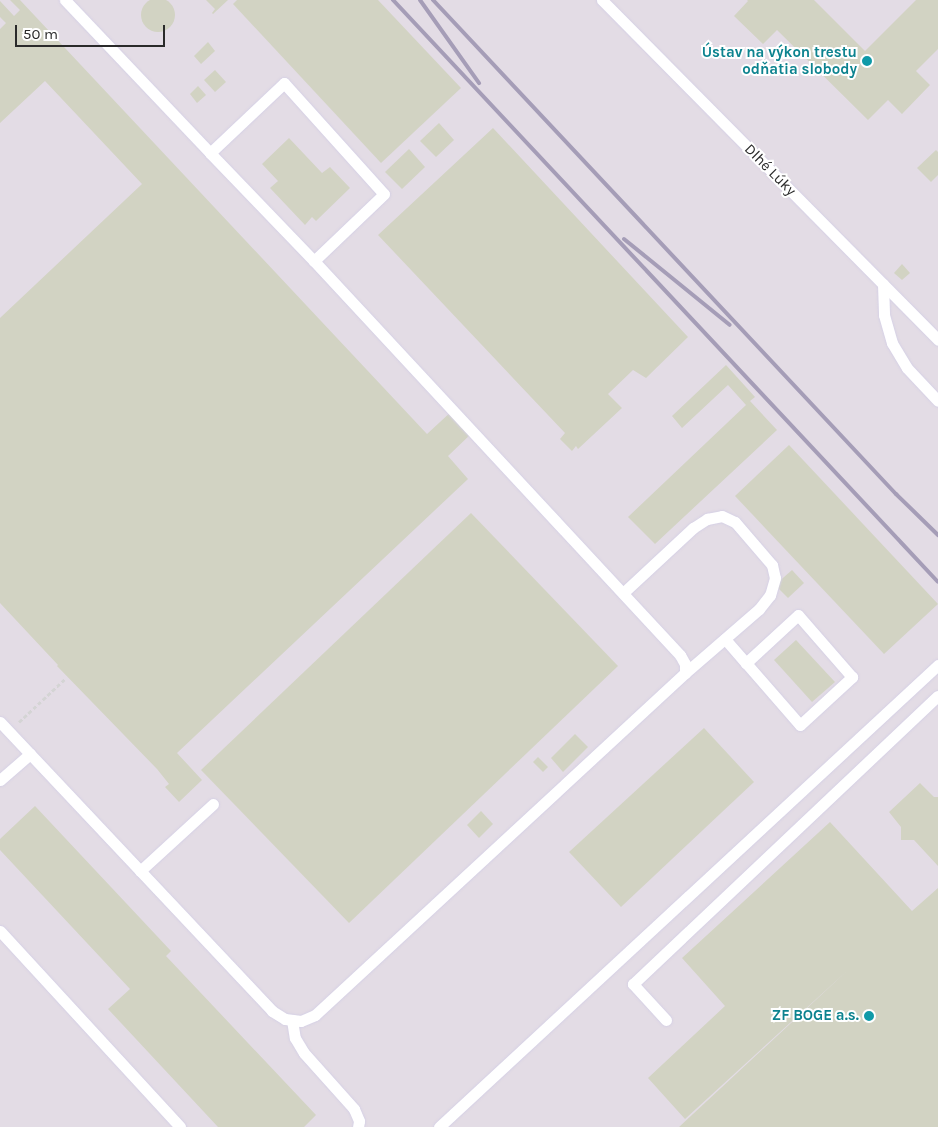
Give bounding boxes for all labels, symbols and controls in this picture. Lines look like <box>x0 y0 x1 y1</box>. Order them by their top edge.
scale bar <box>18 15 168 47</box>
text: 50 m <box>23 25 58 43</box>
place label: Ústav na výkon trestu odňatia slobody <box>702 43 857 78</box>
marker: Ústav na výkon trestu odňatia slobody <box>861 55 873 67</box>
street label: Dlhé Lúky <box>740 140 800 200</box>
place label: ZF BOGE a.s. <box>772 1007 859 1025</box>
marker: ZF BOGE a.s. <box>863 1010 875 1022</box>

